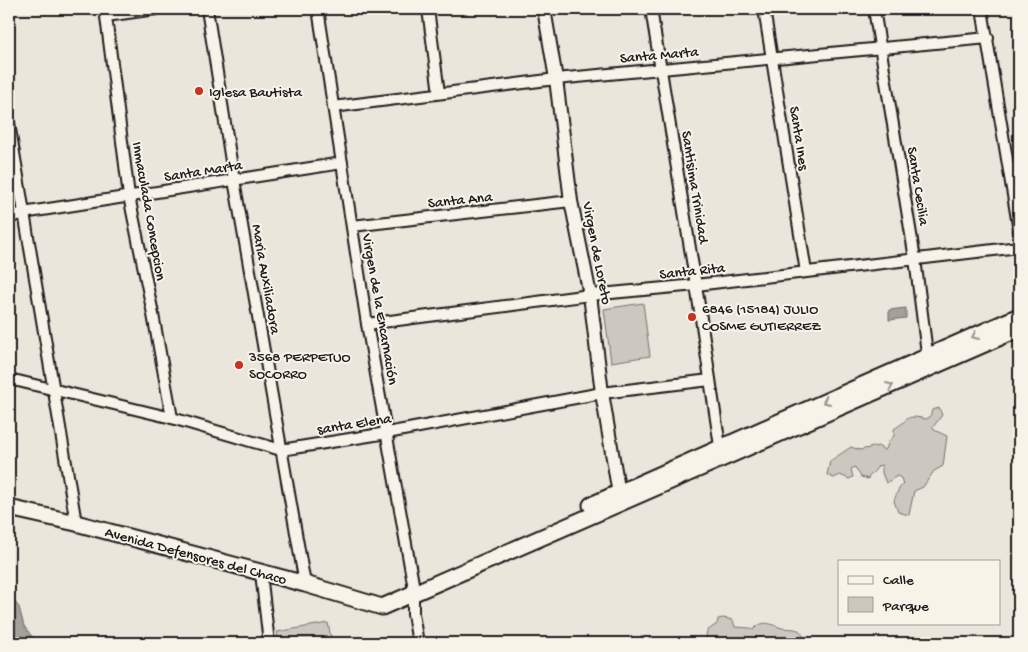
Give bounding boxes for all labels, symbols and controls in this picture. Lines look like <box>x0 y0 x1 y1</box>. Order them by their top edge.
street label: Santa Marta <box>619 44 700 68</box>
place label: Iglesa Bautista <box>209 84 303 102</box>
marker: Iglesa Bautista <box>193 85 205 97</box>
street label: Santa Ines <box>784 105 812 172</box>
street label: Santisima Trinidad <box>676 130 712 246</box>
street label: Inmaculada Concepcion <box>127 141 169 282</box>
street label: Santa Cecilia <box>902 146 932 228</box>
street label: Santa Marta <box>163 157 244 187</box>
street label: Santa Ana <box>427 189 494 213</box>
street label: Virgen de Loreto <box>577 200 615 306</box>
street label: Maria Auxiliadora <box>247 223 284 336</box>
street label: Virgen de la Encarnación <box>357 231 401 386</box>
street label: Santa Rita <box>658 260 727 284</box>
place label: 6846 (15184) JULIO COSME GUTIERREZ <box>702 301 821 336</box>
marker: 6846 (15184) JULIO COSME GUTIERREZ <box>686 311 698 323</box>
one-way arrow <box>971 329 980 340</box>
place label: 3568 PERPETUO SOCORRO <box>248 349 351 384</box>
marker: 3568 PERPETUO SOCORRO <box>233 359 245 371</box>
one-way arrow <box>885 381 894 392</box>
one-way arrow <box>822 395 831 406</box>
street label: santa Elena <box>316 410 393 440</box>
street label: Avenida Defensores del Chaco <box>103 524 289 590</box>
legend <box>838 560 1000 624</box>
text: Calle <box>883 572 914 590</box>
text: Parque <box>882 598 929 616</box>

